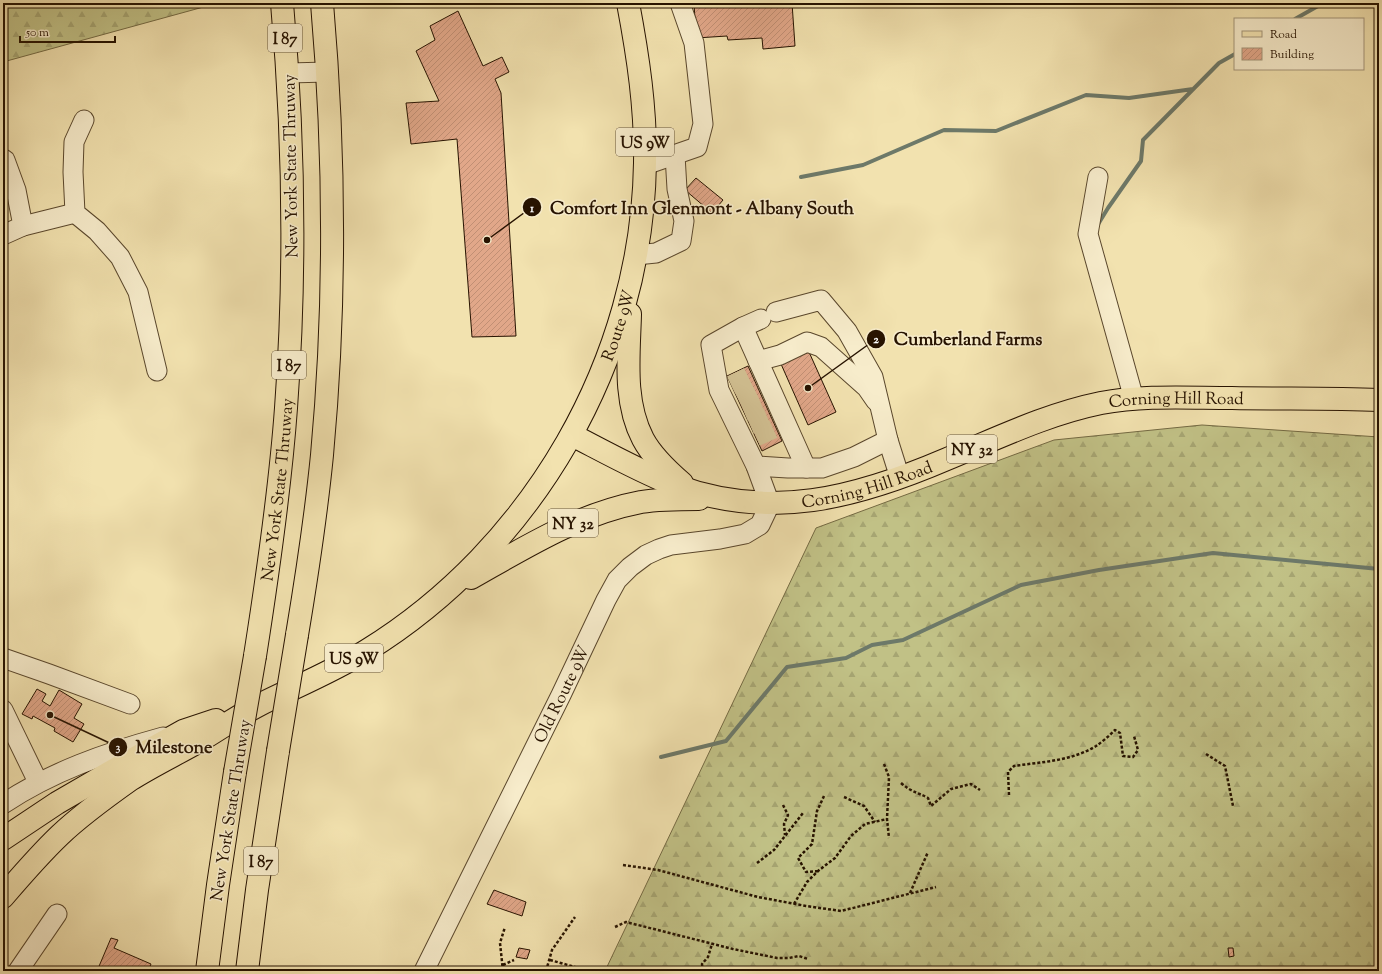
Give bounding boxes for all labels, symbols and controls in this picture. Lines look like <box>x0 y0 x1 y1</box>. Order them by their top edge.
scale bar <box>20 18 115 44</box>
legend <box>1234 18 1364 70</box>
text: 50 m <box>25 24 49 42</box>
road number: I 87 <box>268 24 302 52</box>
text: Road <box>1270 26 1297 44</box>
text: Building <box>1270 46 1314 64</box>
street label: New York State Thruway <box>278 73 306 258</box>
road number: US 9W <box>616 128 674 156</box>
callout: Comfort Inn Glenmont - Albany South <box>522 192 862 222</box>
text: Comfort Inn Glenmont - Albany South <box>550 197 855 223</box>
text: 1 <box>529 200 535 218</box>
street label: Route 9W <box>597 288 642 365</box>
callout: Cumberland Farms <box>866 324 1051 354</box>
text: Cumberland Farms <box>894 328 1042 354</box>
text: 2 <box>873 331 879 349</box>
road number: I 87 <box>272 351 306 379</box>
street label: Corning Hill Road <box>1107 387 1244 415</box>
street label: New York State Thruway <box>256 397 301 583</box>
road number: NY 32 <box>947 435 997 463</box>
street label: Corning Hill Road <box>800 456 937 515</box>
road number: NY 32 <box>548 509 598 537</box>
street label: Old Route 9W <box>529 642 597 748</box>
road number: US 9W <box>325 644 383 672</box>
street label: New York State Thruway <box>206 717 258 903</box>
callout: Milestone <box>108 732 221 762</box>
text: Milestone <box>136 736 213 762</box>
text: 3 <box>116 739 121 757</box>
road number: I 87 <box>244 847 278 875</box>

